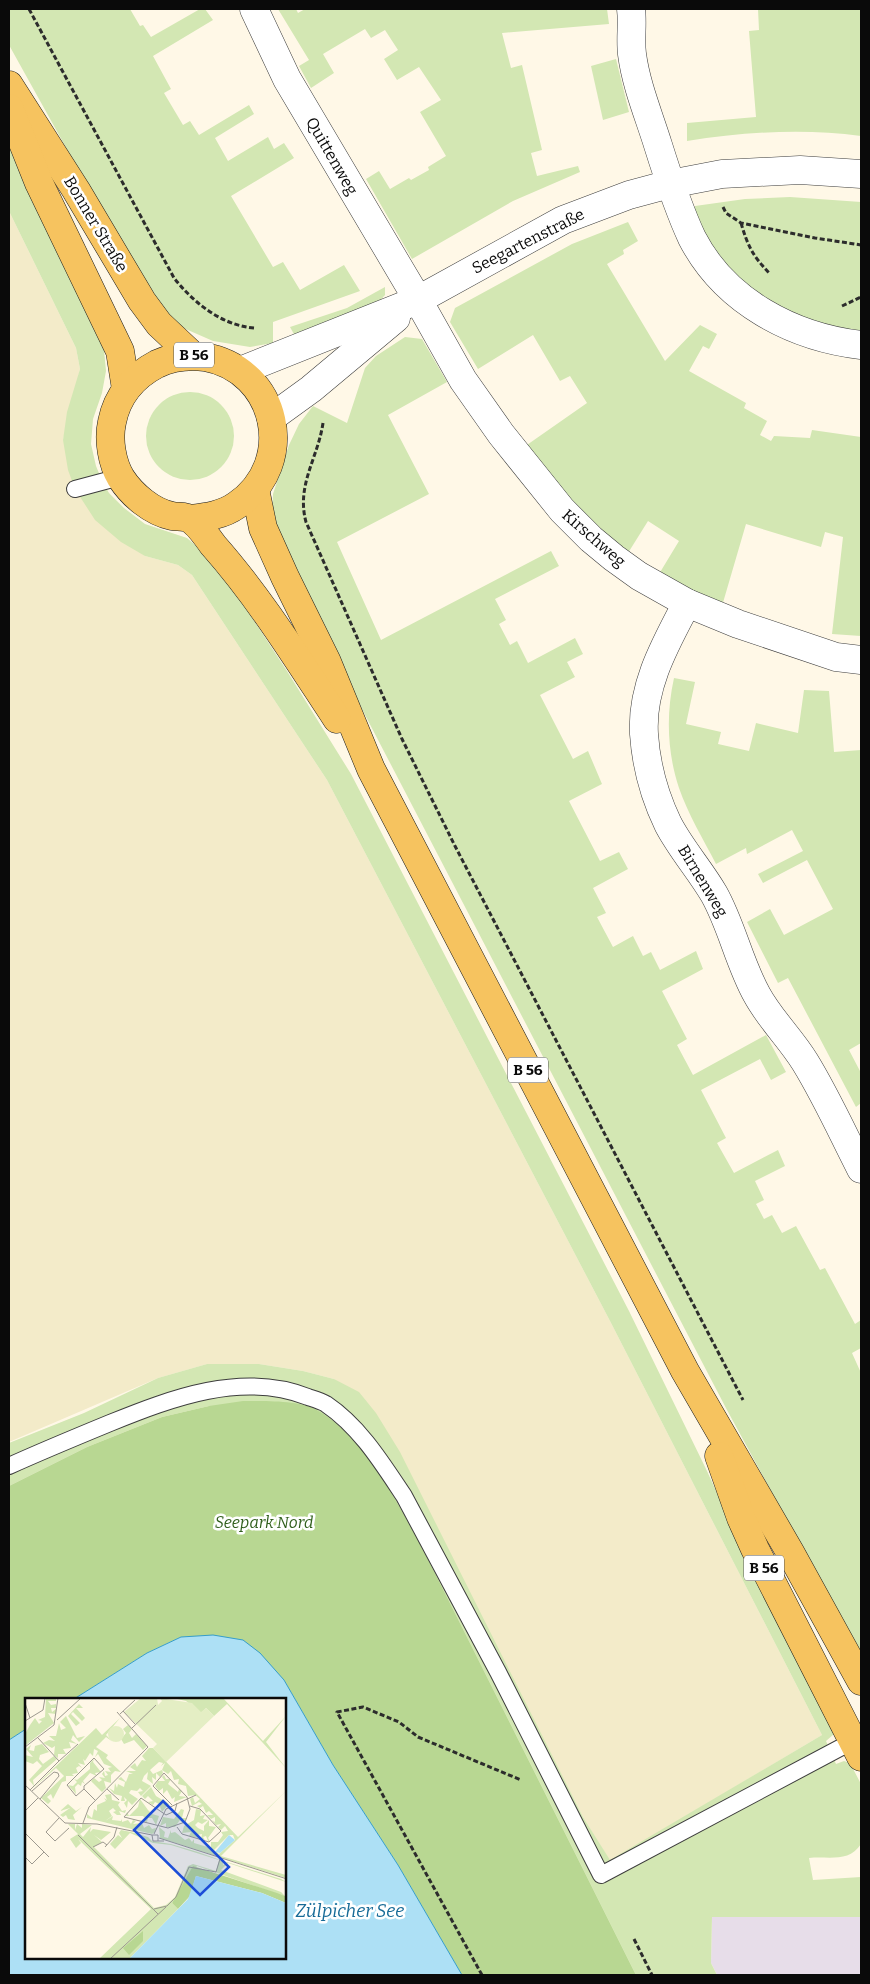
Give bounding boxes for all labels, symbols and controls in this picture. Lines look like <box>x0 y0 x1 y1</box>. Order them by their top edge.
street label: Quittenweg <box>302 114 362 198</box>
street label: Bonner Straße <box>60 173 132 275</box>
street label: Seegartenstraße <box>469 204 587 278</box>
road number: B 56 <box>174 342 214 368</box>
street label: Kirschweg <box>558 505 630 571</box>
street label: Birnenweg <box>674 842 732 920</box>
road number: B 56 <box>508 1058 548 1082</box>
park label: Seepark Nord <box>215 1513 313 1532</box>
road number: B 56 <box>744 1556 784 1580</box>
inset map <box>25 1698 286 1959</box>
water label: Zülpicher See <box>296 1900 404 1922</box>

